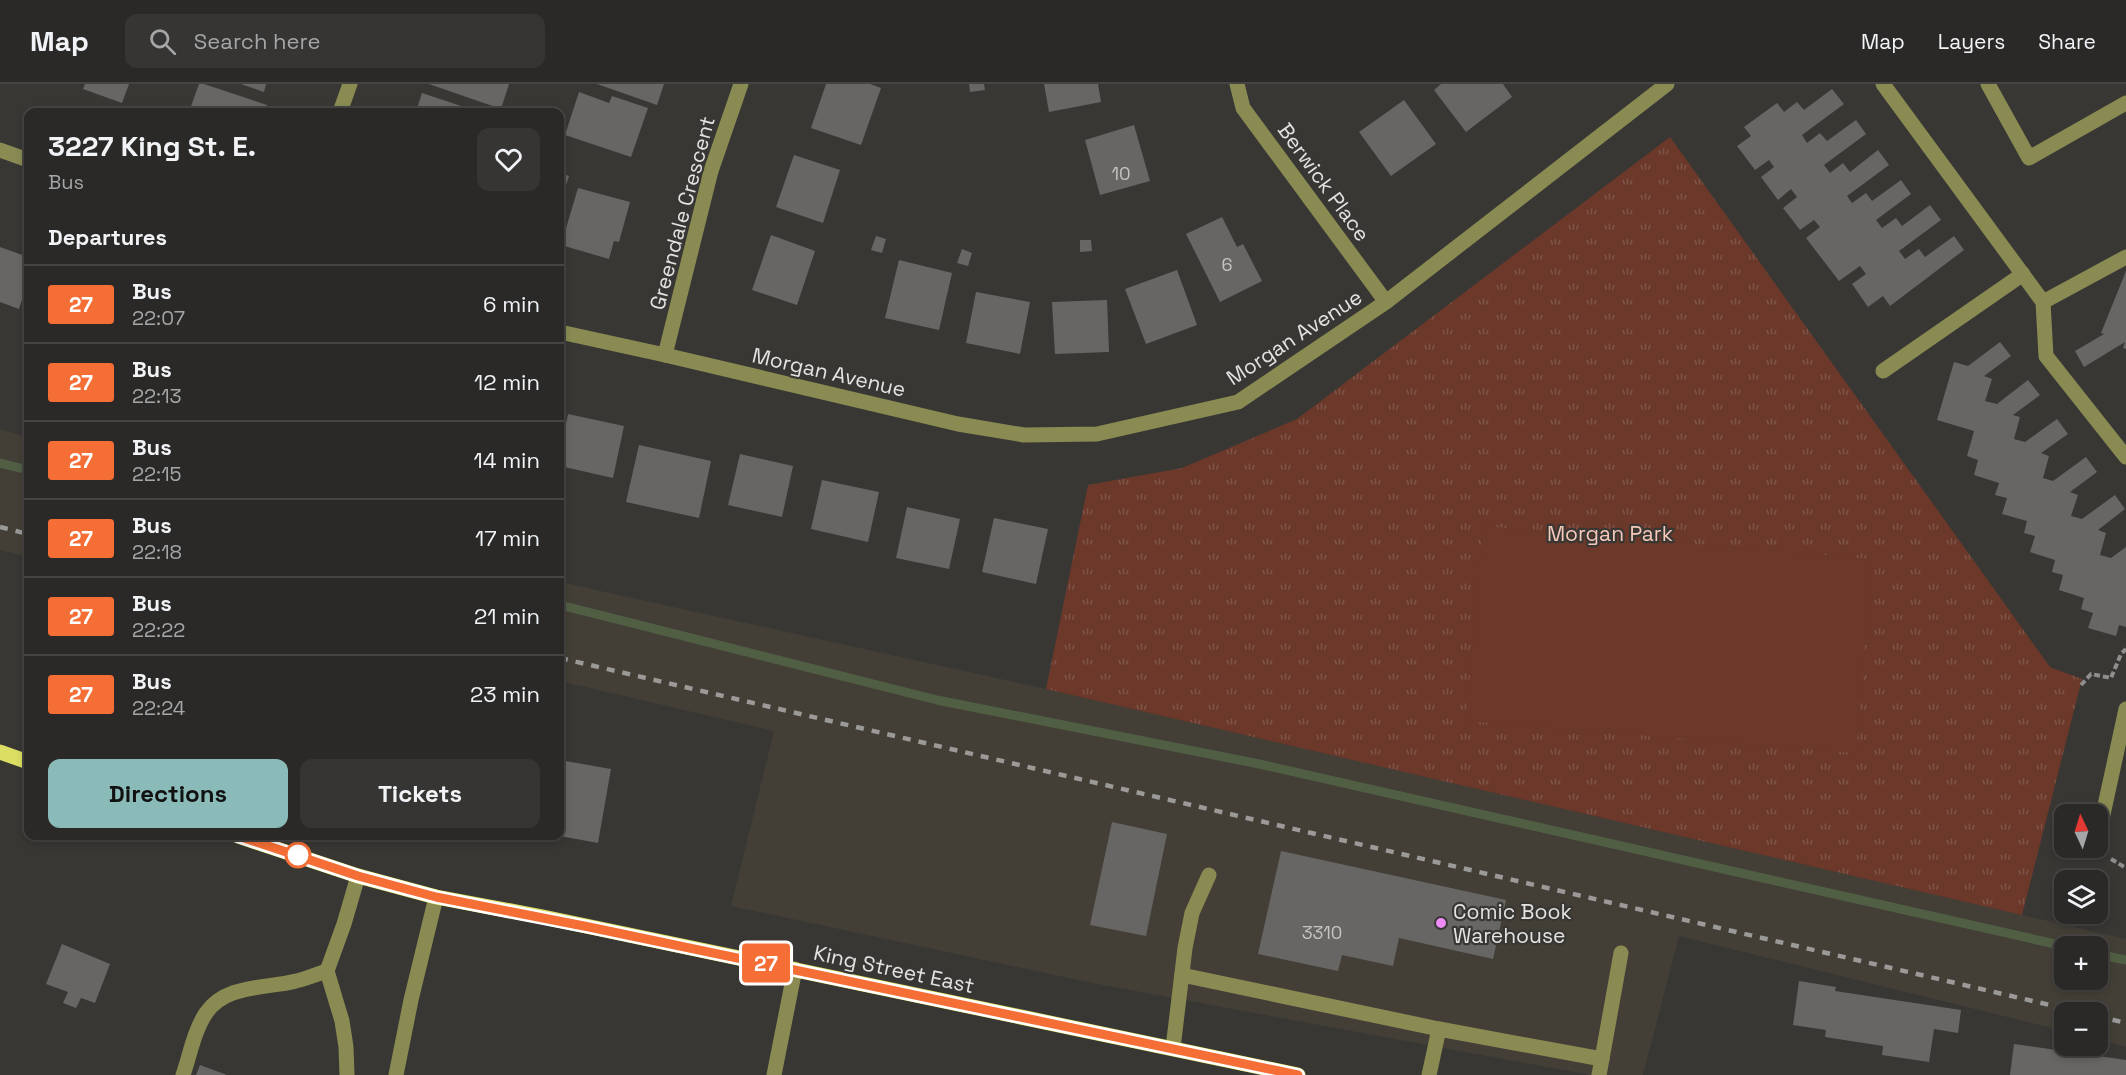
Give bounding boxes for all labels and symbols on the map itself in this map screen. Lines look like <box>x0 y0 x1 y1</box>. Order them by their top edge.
street label: Greendale Crescent <box>643 113 721 313</box>
street label: Berwick Place <box>1272 117 1376 247</box>
house number: 10 <box>1111 162 1131 185</box>
house number: 6 <box>1221 253 1233 276</box>
street label: Morgan Avenue <box>1221 283 1367 391</box>
street label: Morgan Avenue <box>750 341 908 403</box>
park label: Morgan Park <box>1547 520 1673 547</box>
north arrow <box>2054 804 2108 858</box>
unlabelled marker <box>285 842 311 868</box>
place label: Comic Book Warehouse <box>1453 898 1572 949</box>
marker: Comic Book Warehouse <box>1434 916 1448 930</box>
house number: 3310 <box>1302 921 1342 944</box>
street label: King Street East <box>811 939 977 999</box>
line badge: 27 <box>739 944 793 982</box>

